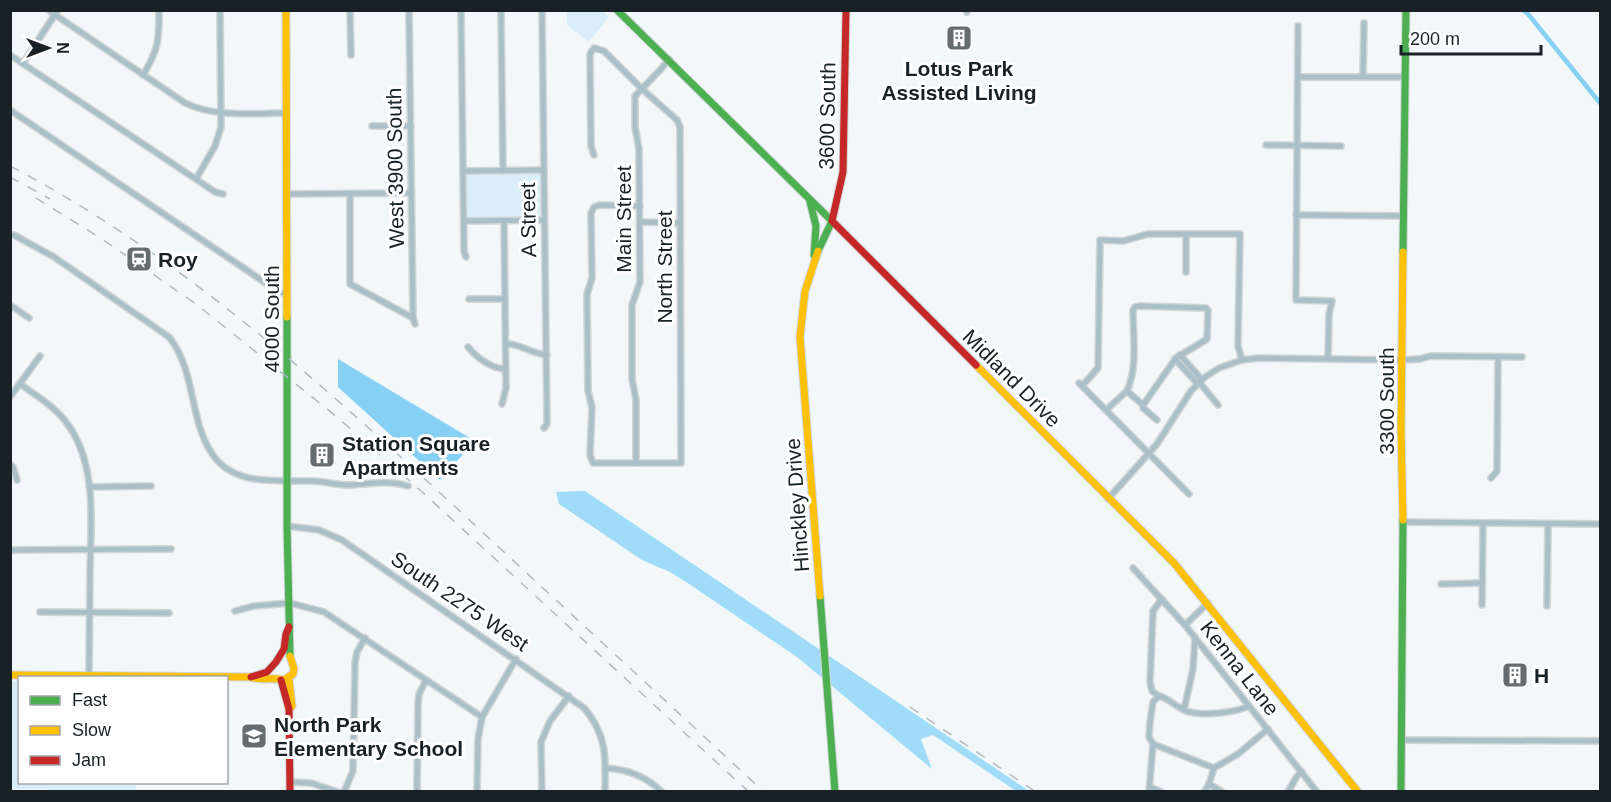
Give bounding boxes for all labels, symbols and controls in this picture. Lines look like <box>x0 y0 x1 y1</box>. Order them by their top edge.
north arrow <box>18 18 78 78</box>
scale bar <box>1401 18 1540 56</box>
building icon: Lotus Park Assisted Living <box>944 23 974 53</box>
text: 200 m <box>1410 29 1460 49</box>
text: N <box>54 42 71 54</box>
place label: Lotus Park Assisted Living <box>881 57 1037 104</box>
street label: 3600 South <box>815 62 839 170</box>
street label: West 3900 South <box>382 87 408 249</box>
street label: Main Street <box>612 165 635 273</box>
street label: A Street <box>516 182 540 258</box>
street label: North Street <box>653 210 676 324</box>
station icon: Roy <box>124 244 154 274</box>
place label: Roy <box>158 248 198 271</box>
street label: 4000 South <box>260 265 283 373</box>
street label: Midland Drive <box>958 324 1066 432</box>
street label: 3300 South <box>1375 347 1398 455</box>
place label: Station Square Apartments <box>342 432 490 479</box>
street label: Hinckley Drive <box>781 437 813 573</box>
building icon: Station Square Apartments <box>307 440 337 470</box>
street label: South 2275 West <box>387 547 533 656</box>
street label: Kenna Lane <box>1196 616 1284 720</box>
building icon: H <box>1500 660 1530 690</box>
place label: H <box>1534 664 1549 687</box>
legend <box>18 676 228 784</box>
text: Fast <box>72 690 107 710</box>
place label: North Park Elementary School <box>274 713 463 760</box>
text: Slow <box>72 720 112 740</box>
school or university icon: North Park Elementary School <box>239 721 269 751</box>
text: Jam <box>72 750 106 770</box>

